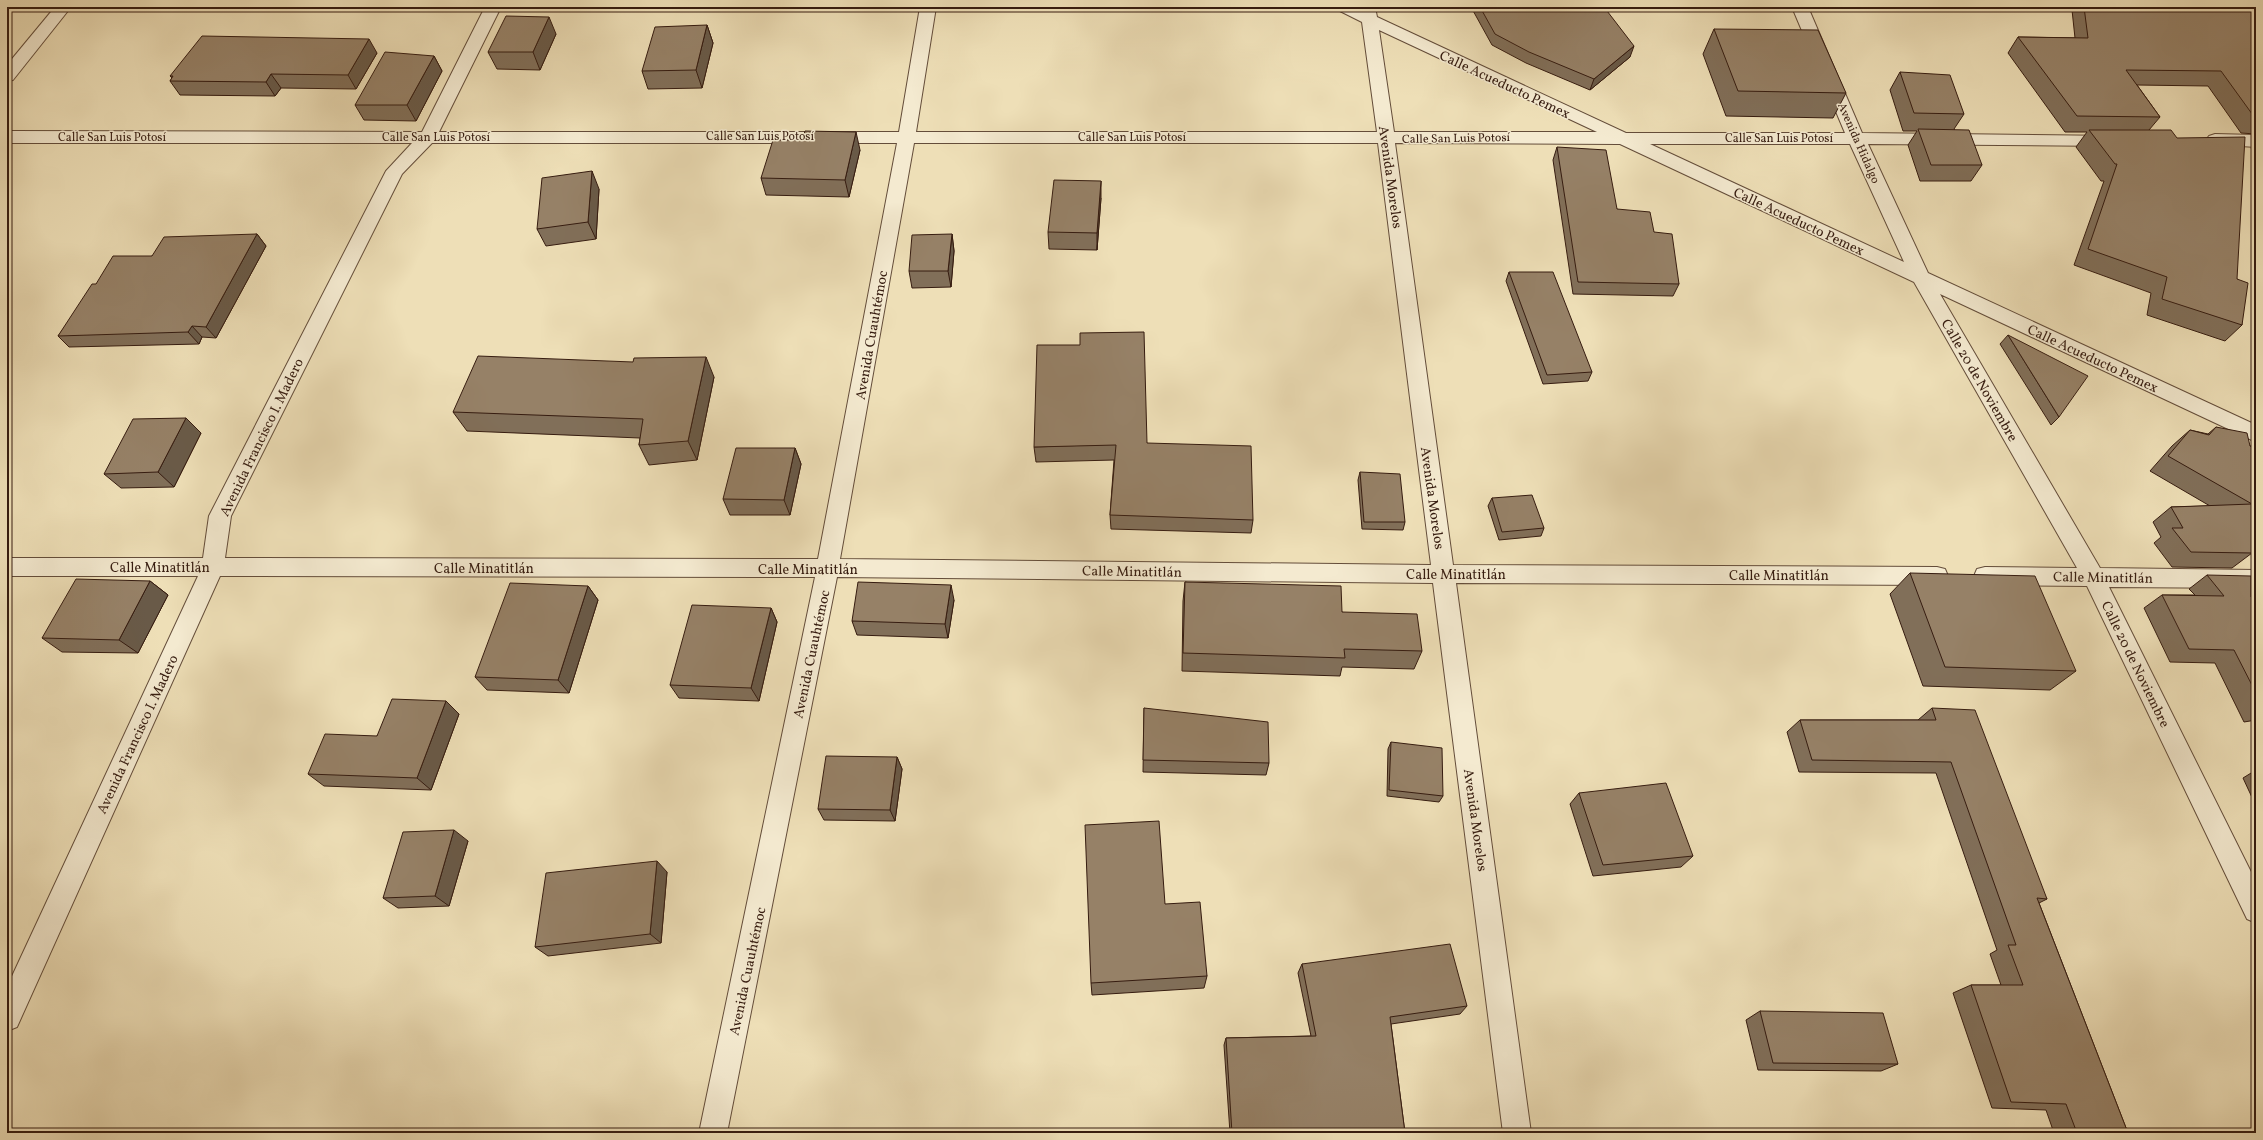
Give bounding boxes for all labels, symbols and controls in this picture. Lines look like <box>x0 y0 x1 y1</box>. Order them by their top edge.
street label: Calle Acueducto Pemex <box>1436 47 1573 124</box>
street label: Avenida Hidalgo <box>1833 100 1883 186</box>
street label: Avenida Morelos <box>1373 125 1406 230</box>
street label: Calle San Luis Potosí <box>706 129 814 145</box>
street label: Calle San Luis Potosí <box>58 130 166 146</box>
street label: Calle San Luis Potosí <box>382 130 490 146</box>
street label: Calle San Luis Potosí <box>1078 130 1186 146</box>
street label: Calle San Luis Potosí <box>1402 130 1511 148</box>
street label: Calle San Luis Potosí <box>1725 131 1833 147</box>
street label: Calle Acueducto Pemex <box>1730 184 1867 261</box>
street label: Avenida Cuauhtémoc <box>852 269 893 401</box>
street label: Calle 20 de Noviembre <box>1936 316 2022 446</box>
street label: Calle Acueducto Pemex <box>2024 321 2161 398</box>
street label: Avenida Francisco I. Madero <box>216 355 309 520</box>
street label: Avenida Morelos <box>1415 446 1448 551</box>
street label: Calle Minatitlán <box>110 559 210 578</box>
street label: Calle Minatitlán <box>434 560 534 579</box>
street label: Calle Minatitlán <box>758 561 858 580</box>
street label: Calle Minatitlán <box>1082 562 1182 583</box>
street label: Calle Minatitlán <box>1406 566 1506 585</box>
street label: Calle Minatitlán <box>1729 567 1829 586</box>
street label: Calle Minatitlán <box>2053 568 2153 589</box>
street label: Avenida Cuauhtémoc <box>790 588 835 720</box>
street label: Calle 20 de Noviembre <box>2096 598 2174 731</box>
street label: Avenida Francisco I. Madero <box>93 652 184 817</box>
street label: Avenida Morelos <box>1458 768 1491 873</box>
street label: Avenida Cuauhtémoc <box>726 905 771 1037</box>

